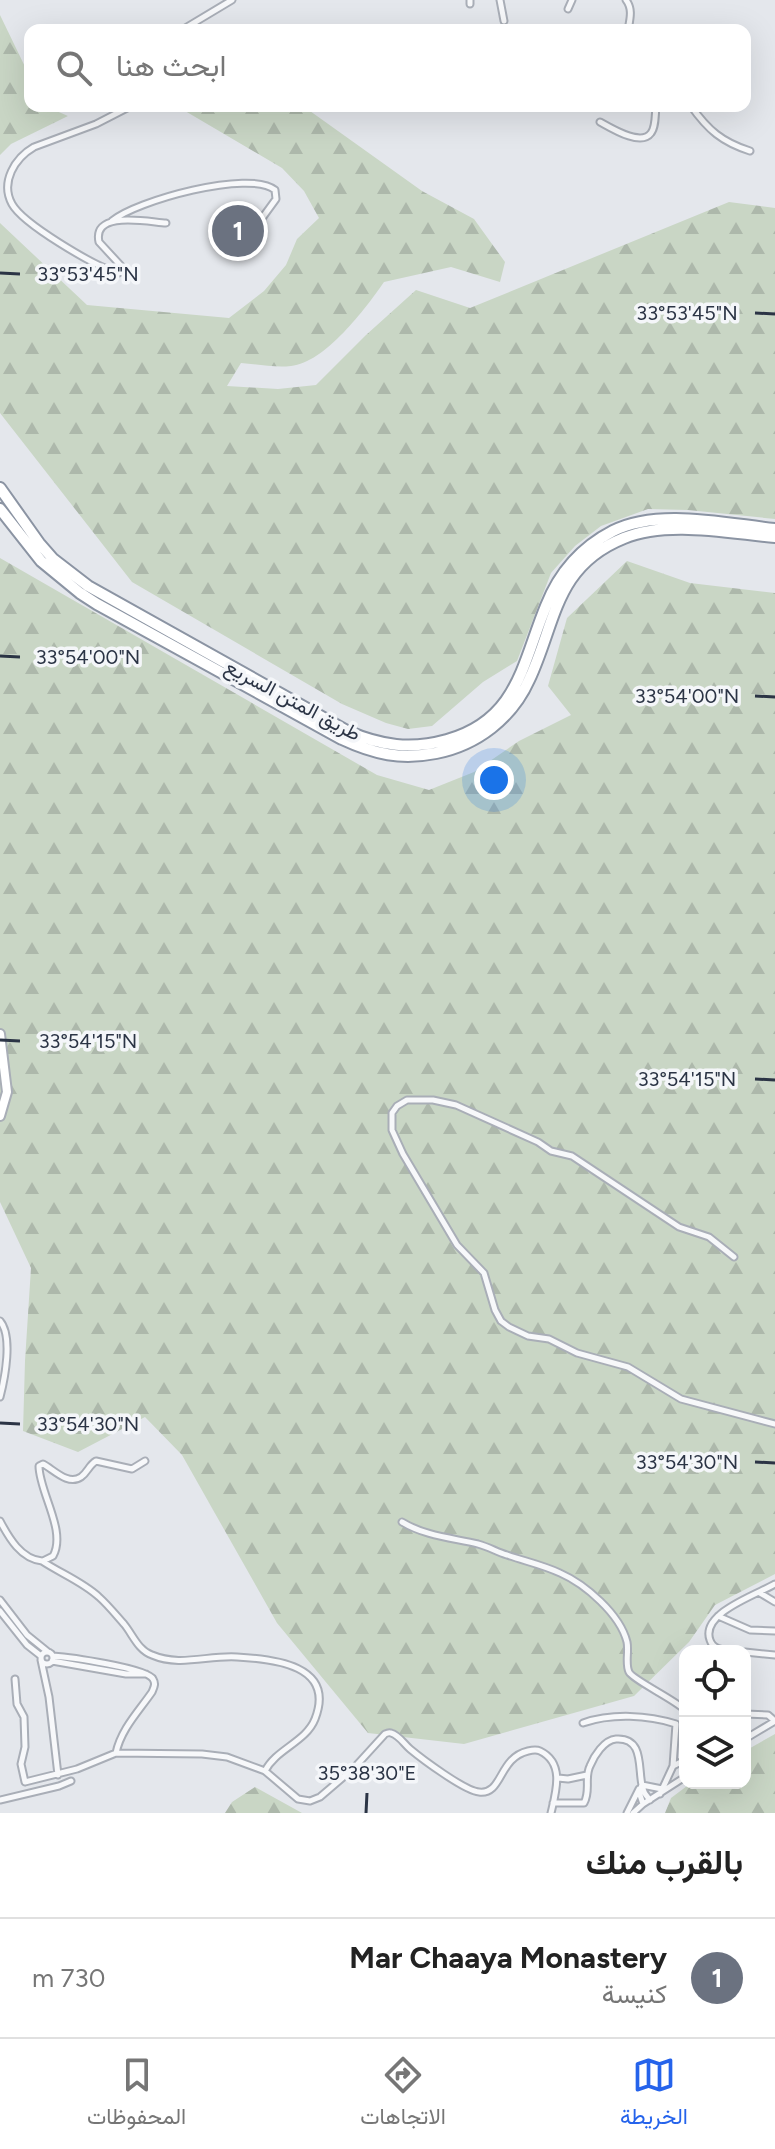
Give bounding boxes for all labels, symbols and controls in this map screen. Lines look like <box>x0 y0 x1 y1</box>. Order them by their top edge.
search box <box>24 24 751 112</box>
icon: search <box>52 46 96 90</box>
text: ابحث هنا <box>116 47 226 84</box>
pin: 1 <box>212 201 264 261</box>
text: 33°53'45"N <box>37 262 139 286</box>
text: 33°53'45"N <box>636 301 738 325</box>
text: 33°54'00"N <box>36 645 140 669</box>
street label: طريق المتن السريع <box>220 654 365 748</box>
text: 33°54'00"N <box>635 684 739 708</box>
your location <box>474 760 514 800</box>
text: 33°54'15"N <box>39 1029 137 1053</box>
text: 33°54'15"N <box>638 1067 736 1091</box>
text: 33°54'30"N <box>37 1412 139 1436</box>
text: 33°54'30"N <box>636 1450 738 1474</box>
map controls <box>679 1645 751 1789</box>
button: locate <box>679 1645 751 1717</box>
button: layers <box>679 1717 751 1789</box>
text: 35°38'30"E <box>318 1761 416 1785</box>
text: بالقرب منك <box>586 1842 743 1883</box>
text: Mar Chaaya Monastery <box>349 1939 667 1976</box>
text: 730 m <box>32 1962 105 1994</box>
text: 1 <box>712 1962 723 1994</box>
text: كنيسة <box>602 1978 667 2010</box>
tab: المحفوظات <box>87 2053 186 2136</box>
tab: الاتجاهات <box>360 2053 446 2136</box>
tab: الخريطة <box>620 2053 688 2136</box>

